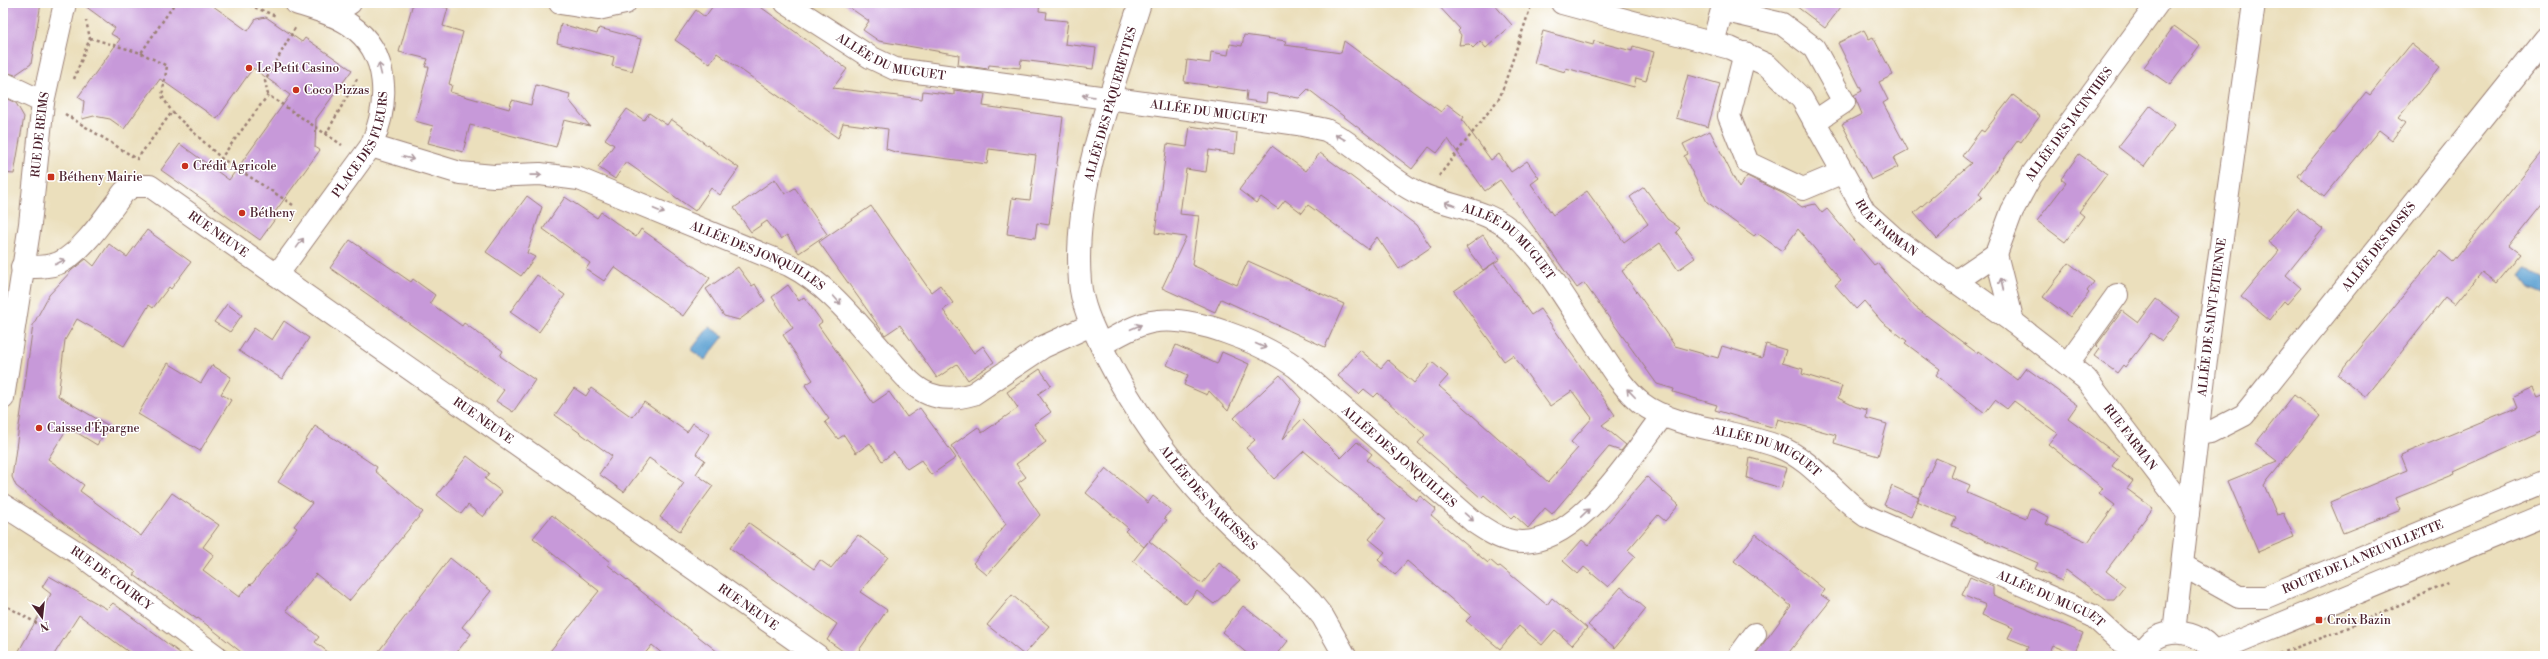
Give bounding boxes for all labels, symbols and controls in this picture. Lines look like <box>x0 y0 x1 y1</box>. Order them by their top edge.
street label: ALLÉE DES PÂQUERETTES <box>1080 24 1140 184</box>
street label: ALLÉE DU MUGUET <box>833 29 947 83</box>
place label: Le Petit Casino <box>257 61 339 76</box>
marker: Le Petit Casino <box>244 63 254 73</box>
one-way arrow <box>376 63 384 76</box>
street label: ALLÉE DES JACINTHES <box>2022 64 2116 185</box>
place label: Coco Pizzas <box>304 83 369 98</box>
marker: Coco Pizzas <box>291 85 301 95</box>
street label: RUE DE REIMS <box>27 90 53 178</box>
street label: PLACE DES FLEURS <box>329 91 391 200</box>
one-way arrow <box>1082 92 1095 100</box>
street label: ALLÉE DU MUGUET <box>1148 96 1268 127</box>
one-way arrow <box>1334 133 1346 141</box>
one-way arrow <box>401 155 414 162</box>
place label: Crédit Agricole <box>193 159 277 174</box>
marker: Crédit Agricole <box>180 161 190 171</box>
place label: Bétheny Mairie <box>58 170 143 185</box>
one-way arrow <box>529 171 542 178</box>
marker: Bétheny Mairie <box>46 172 56 182</box>
street label: RUE FARMAN <box>1852 197 1920 260</box>
street label: ALLÉE DES ROSES <box>2338 199 2419 295</box>
one-way arrow <box>1443 200 1456 207</box>
street label: ALLÉE DU MUGUET <box>1459 200 1558 283</box>
place label: Bétheny <box>249 206 295 221</box>
street label: RUE NEUVE <box>185 208 251 260</box>
marker: Bétheny <box>237 208 247 218</box>
one-way arrow <box>653 208 665 216</box>
street label: ALLÉE DES JONQUILLES <box>687 217 828 294</box>
street label: ALLÉE DE SAINT-ÉTIENNE <box>2194 237 2229 398</box>
one-way arrow <box>296 238 304 249</box>
one-way arrow <box>54 257 66 265</box>
one-way arrow <box>1998 278 2006 291</box>
one-way arrow <box>832 295 841 305</box>
one-way arrow <box>1129 323 1141 331</box>
one-way arrow <box>1255 342 1267 350</box>
one-way arrow <box>1626 388 1636 398</box>
street label: RUE NEUVE <box>450 394 516 447</box>
street label: RUE FARMAN <box>2100 401 2160 473</box>
street label: ALLÉE DES JONQUILLES <box>1338 402 1460 511</box>
place label: Caisse d'Épargne <box>47 419 140 436</box>
street label: ALLÉE DU MUGUET <box>1710 422 1824 480</box>
marker: Caisse d'Épargne <box>34 423 44 433</box>
street label: ALLÉE DES NARCISSES <box>1156 442 1260 554</box>
one-way arrow <box>1579 508 1590 517</box>
one-way arrow <box>1464 512 1474 522</box>
street label: ROUTE DE LA NEUVILLETTE <box>2280 517 2445 597</box>
street label: RUE DE COURCY <box>68 543 156 614</box>
street label: ALLÉE DU MUGUET <box>1994 567 2108 631</box>
street label: RUE NEUVE <box>715 581 781 633</box>
north arrow <box>22 597 62 637</box>
place label: Croix Bazin <box>2327 613 2391 628</box>
marker: Croix Bazin <box>2314 615 2324 625</box>
text: N <box>38 618 50 634</box>

